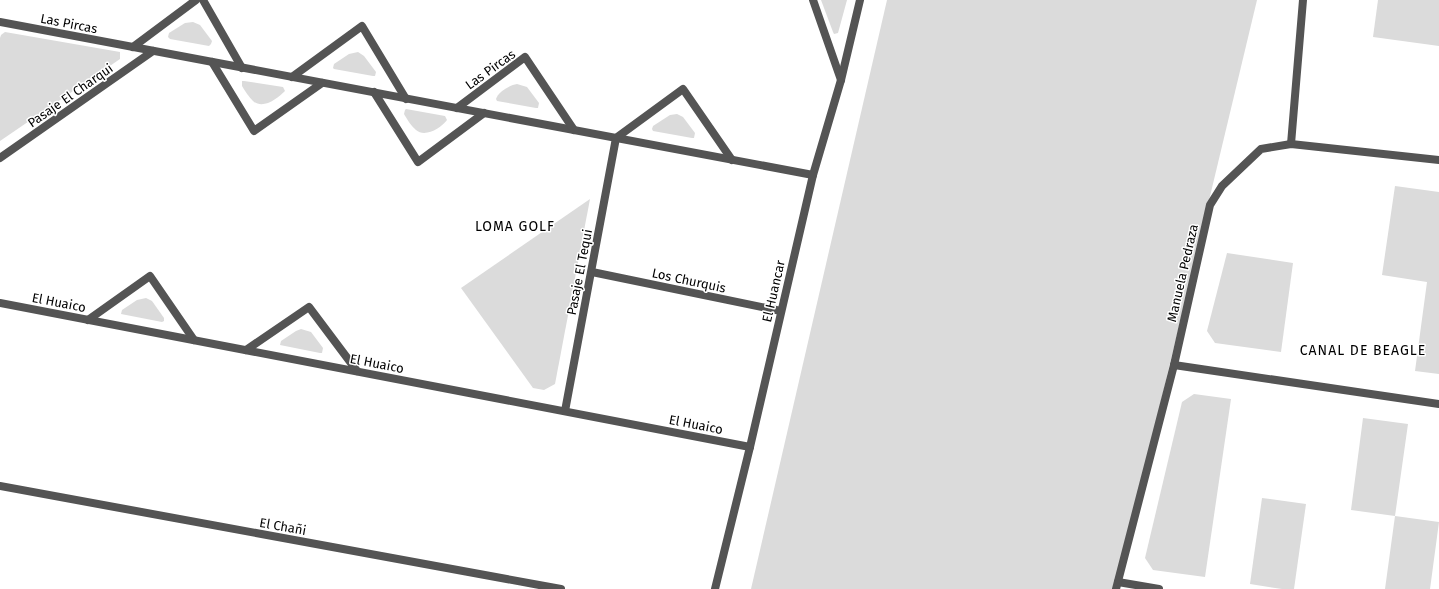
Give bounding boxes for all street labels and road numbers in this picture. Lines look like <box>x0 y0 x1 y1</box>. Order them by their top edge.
street label: Las Pircas <box>39 11 99 36</box>
street label: Las Pircas <box>463 46 518 92</box>
street label: Pasaje El Charqui <box>25 60 116 130</box>
street label: Manuela Pedraza <box>1164 223 1201 323</box>
street label: Pasaje El Tequi <box>564 228 595 316</box>
street label: El Huancar <box>759 259 788 324</box>
street label: Los Churquis <box>651 265 727 296</box>
street label: El Huaico <box>31 290 87 315</box>
street label: El Huaico <box>349 351 405 376</box>
street label: El Huaico <box>668 412 724 437</box>
street label: El Chañi <box>258 515 307 538</box>

